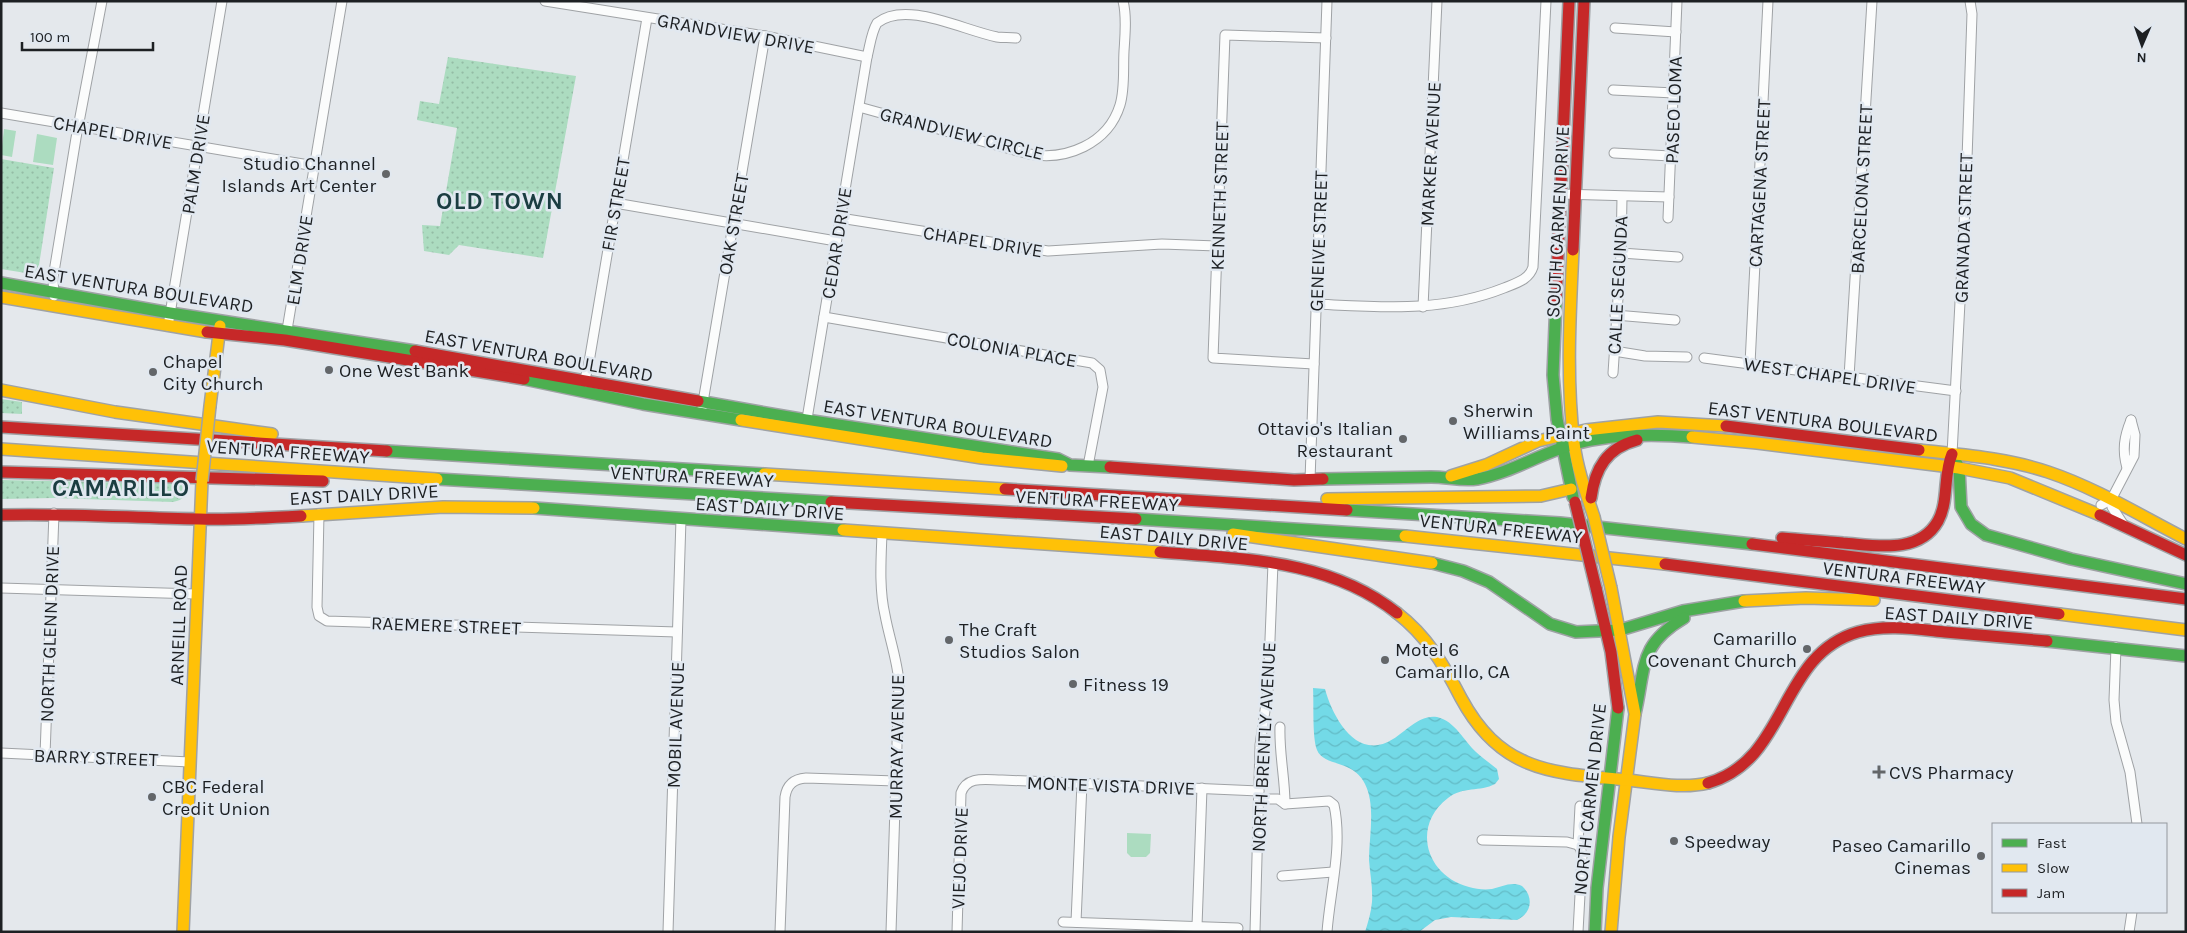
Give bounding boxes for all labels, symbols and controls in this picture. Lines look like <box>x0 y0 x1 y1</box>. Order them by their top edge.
street label: GRANDVIEW DRIVE <box>655 9 816 59</box>
scale bar <box>22 20 154 52</box>
north arrow <box>2117 20 2167 70</box>
text: 100 m <box>30 28 70 46</box>
text: N <box>2136 49 2147 66</box>
street label: PASEO LOMA <box>1661 56 1687 164</box>
street label: MARKER AVENUE <box>1416 81 1446 227</box>
street label: CARTAGENA STREET <box>1745 98 1775 268</box>
street label: GRANDVIEW CIRCLE <box>877 103 1046 165</box>
street label: BARCELONA STREET <box>1847 103 1877 274</box>
street label: CHAPEL DRIVE <box>51 112 174 154</box>
street label: PALM DRIVE <box>177 113 215 216</box>
street label: KENNETH STREET <box>1206 121 1234 271</box>
street label: SOUTH CARMEN DRIVE <box>1542 125 1574 319</box>
street label: GRANADA STREET <box>1950 152 1978 303</box>
place label: Studio Channel Islands Art Center <box>222 153 376 197</box>
street label: FIR STREET <box>597 155 635 253</box>
marker: Studio Channel Islands Art Center <box>380 168 392 180</box>
street label: GENEIVE STREET <box>1306 170 1332 312</box>
street label: OAK STREET <box>714 171 754 277</box>
street label: CEDAR DRIVE <box>817 186 857 301</box>
district label: OLD TOWN <box>436 187 564 215</box>
street label: ELM DRIVE <box>282 213 318 307</box>
street label: CALLE SEGUNDA <box>1603 215 1633 355</box>
street label: CHAPEL DRIVE <box>922 222 1044 262</box>
street label: EAST VENTURA BOULEVARD <box>23 260 255 318</box>
street label: EAST VENTURA BOULEVARD <box>423 325 655 387</box>
street label: COLONIA PLACE <box>945 328 1078 372</box>
place label: Chapel City Church <box>163 351 264 395</box>
street label: WEST CHAPEL DRIVE <box>1742 353 1917 399</box>
place label: One West Bank <box>339 360 470 382</box>
marker: One West Bank <box>323 364 335 376</box>
marker: Chapel City Church <box>147 366 159 378</box>
street label: EAST VENTURA BOULEVARD <box>822 395 1054 453</box>
street label: EAST VENTURA BOULEVARD <box>1707 397 1939 447</box>
place label: Sherwin Williams Paint <box>1463 400 1590 444</box>
marker: Sherwin Williams Paint <box>1447 415 1459 427</box>
place label: Ottavio's Italian Restaurant <box>1257 418 1393 462</box>
marker: Ottavio's Italian Restaurant <box>1397 433 1409 445</box>
street label: VENTURA FREEWAY <box>206 435 371 469</box>
street label: VENTURA FREEWAY <box>610 462 775 492</box>
district label: CAMARILLO <box>52 474 190 502</box>
street label: EAST DAILY DRIVE <box>289 480 439 510</box>
street label: VENTURA FREEWAY <box>1015 486 1180 516</box>
street label: EAST DAILY DRIVE <box>695 493 845 525</box>
street label: VENTURA FREEWAY <box>1418 510 1584 549</box>
street label: EAST DAILY DRIVE <box>1099 521 1249 555</box>
street label: NORTH GLENN DRIVE <box>36 545 64 723</box>
street label: VENTURA FREEWAY <box>1821 557 1987 599</box>
street label: ARNEILL ROAD <box>166 564 192 686</box>
street label: EAST DAILY DRIVE <box>1884 602 2034 634</box>
street label: RAEMERE STREET <box>370 612 522 640</box>
place label: The Craft Studios Salon <box>959 619 1080 663</box>
place label: Camarillo Covenant Church <box>1648 628 1797 672</box>
marker: The Craft Studios Salon <box>943 634 955 646</box>
place label: Motel 6 Camarillo, CA <box>1395 639 1510 683</box>
street label: NORTH BRENTLY AVENUE <box>1248 641 1280 853</box>
marker: Camarillo Covenant Church <box>1801 643 1813 655</box>
marker: Motel 6 Camarillo, CA <box>1379 654 1391 666</box>
street label: MOBIL AVENUE <box>663 661 689 789</box>
street label: MURRAY AVENUE <box>885 674 909 820</box>
place label: Fitness 19 <box>1083 674 1169 696</box>
marker: Fitness 19 <box>1067 678 1079 690</box>
street label: NORTH CARMEN DRIVE <box>1569 702 1611 896</box>
street label: BARRY STREET <box>33 745 159 771</box>
place label: CVS Pharmacy <box>1889 762 2014 784</box>
marker: CVS Pharmacy <box>1873 766 1885 778</box>
street label: MONTE VISTA DRIVE <box>1026 772 1196 800</box>
place label: CBC Federal Credit Union <box>162 776 270 820</box>
marker: CBC Federal Credit Union <box>146 791 158 803</box>
street label: VIEJO DRIVE <box>947 807 973 909</box>
legend <box>1992 823 2167 913</box>
place label: Speedway <box>1684 831 1771 853</box>
text: Fast <box>2037 834 2067 852</box>
marker: Speedway <box>1668 835 1680 847</box>
place label: Paseo Camarillo Cinemas <box>1831 835 1971 879</box>
marker: Paseo Camarillo Cinemas <box>1975 850 1987 862</box>
text: Slow <box>2037 859 2069 877</box>
text: Jam <box>2037 884 2065 902</box>

